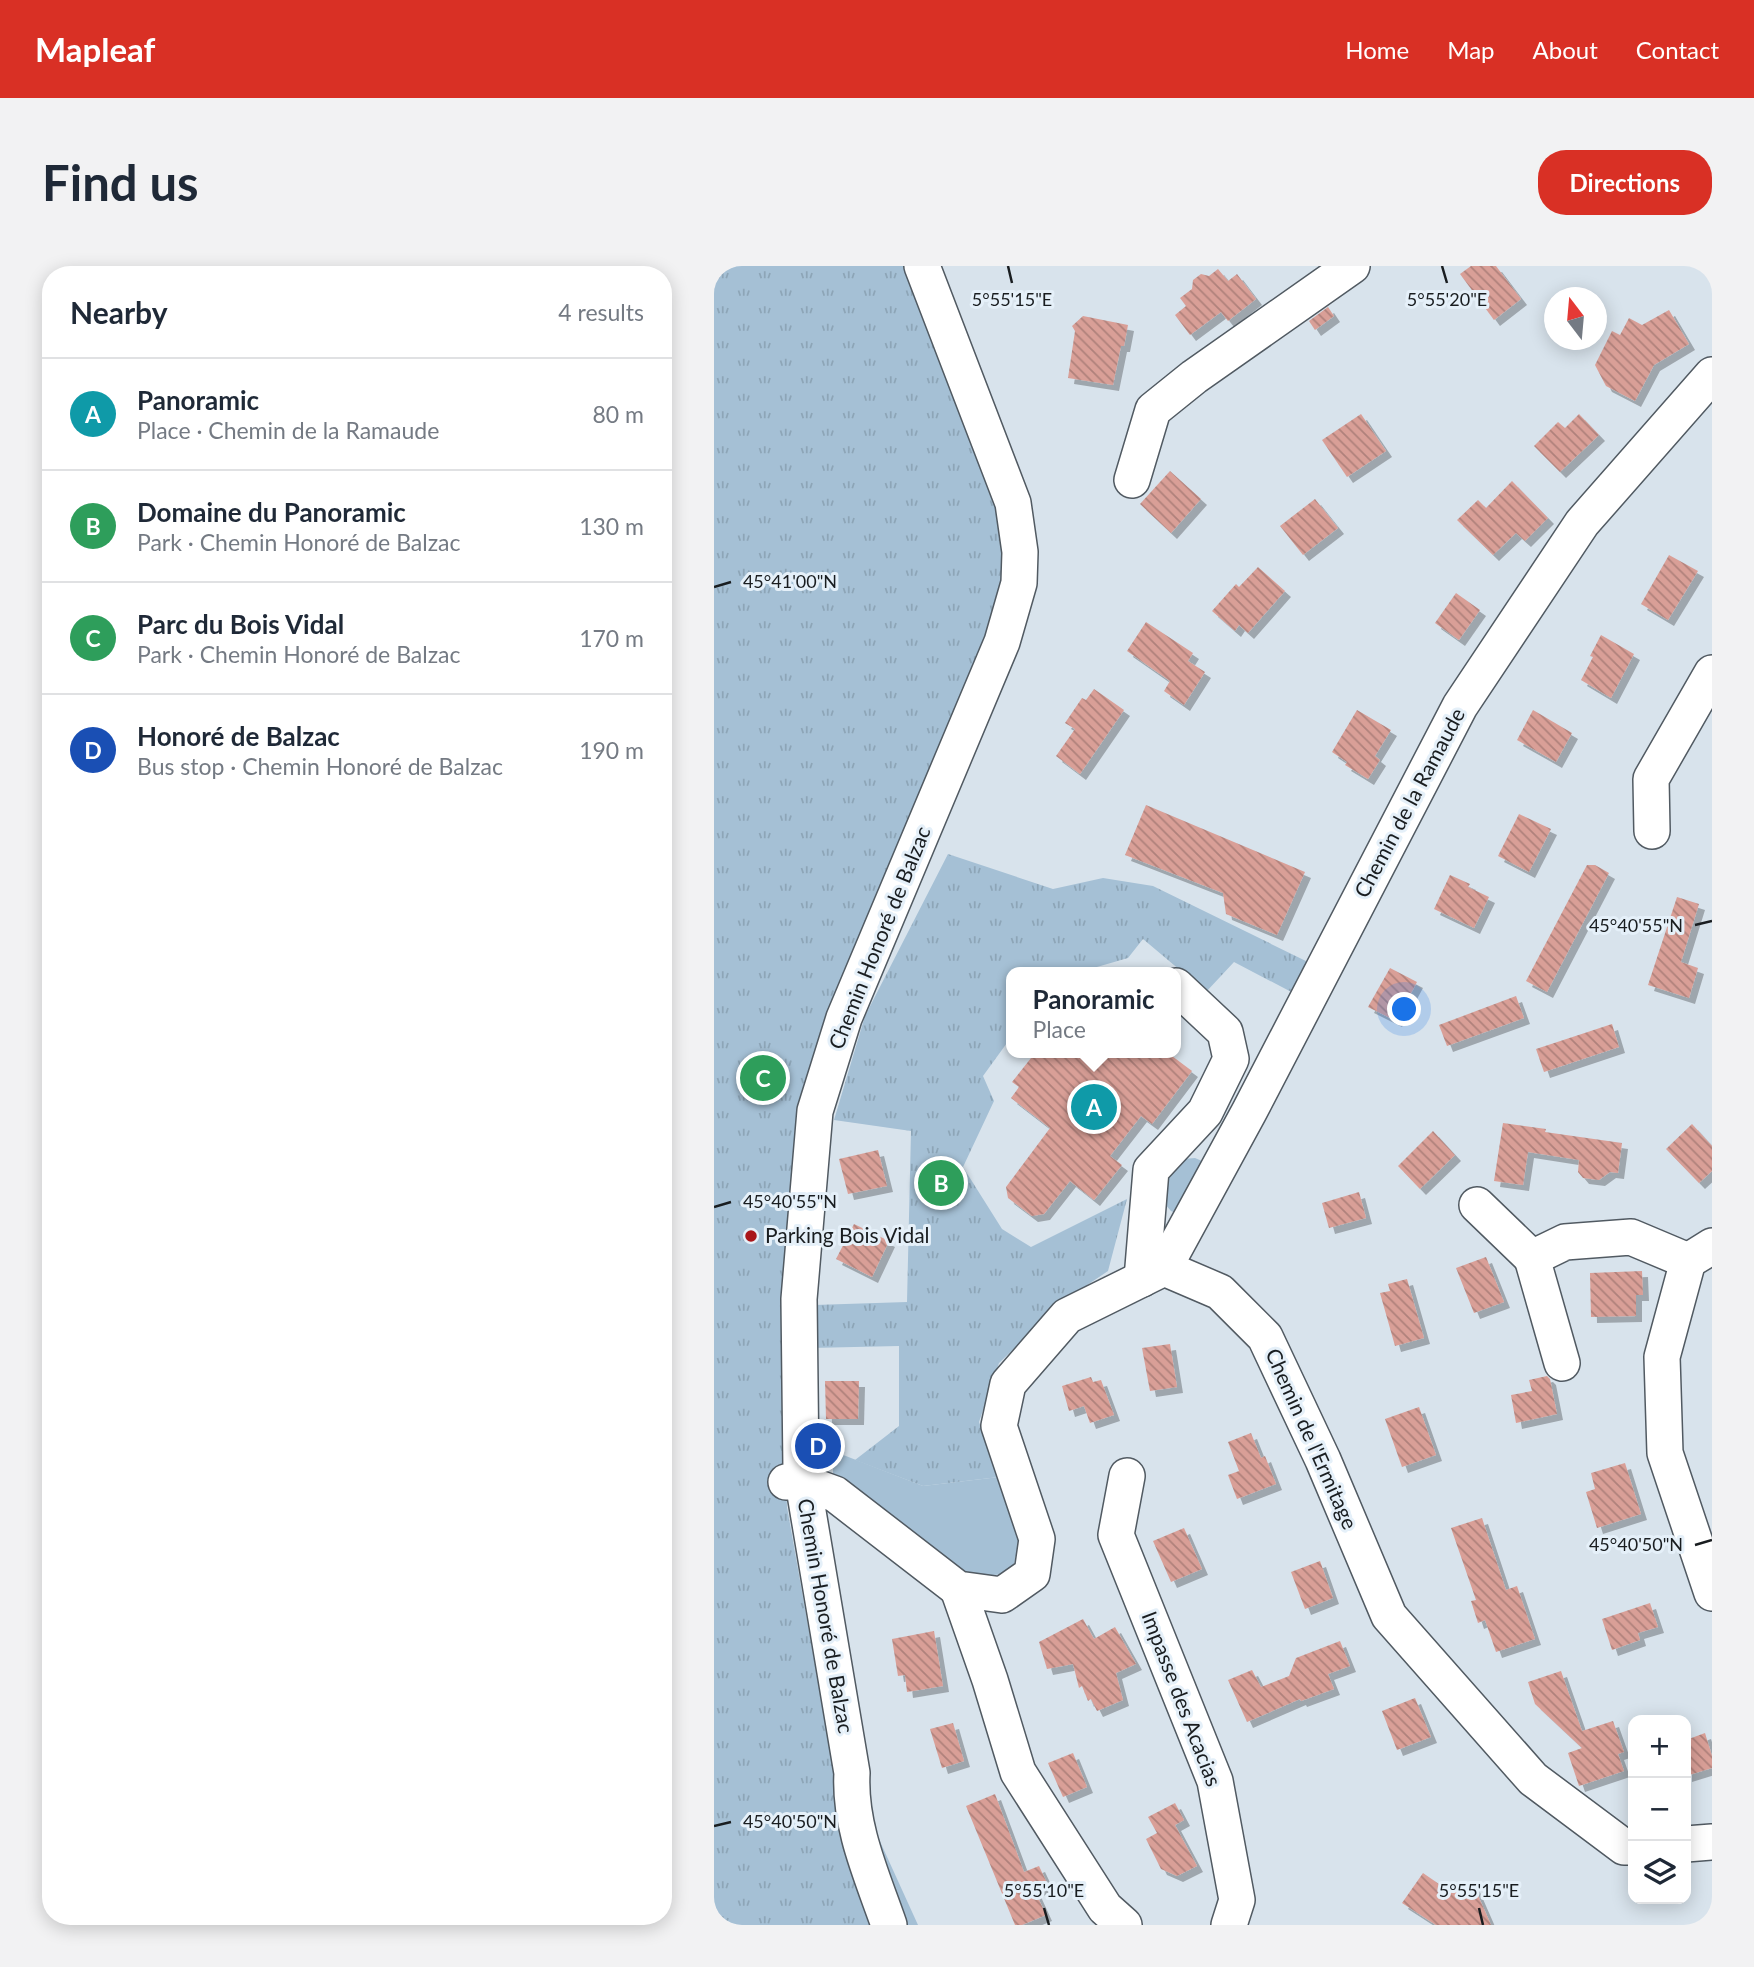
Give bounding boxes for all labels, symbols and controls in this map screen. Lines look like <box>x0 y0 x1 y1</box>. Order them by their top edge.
text: Mapleaf <box>35 29 155 69</box>
text: Home <box>1345 35 1409 64</box>
text: Map <box>1447 35 1495 64</box>
text: About <box>1533 35 1598 64</box>
text: Contact <box>1636 35 1719 64</box>
button: Directions <box>1538 150 1712 215</box>
text: Find us <box>42 153 199 211</box>
north arrow <box>1544 287 1607 350</box>
text: 5°55'15"E <box>972 288 1052 310</box>
text: 5°55'20"E <box>1407 288 1487 310</box>
text: Nearby <box>70 294 168 330</box>
text: 4 results <box>558 298 644 326</box>
text: Panoramic <box>137 384 259 416</box>
text: A <box>85 400 101 428</box>
text: 80 m <box>593 400 644 428</box>
text: Place · Chemin de la Ramaude <box>137 416 439 444</box>
text: Domaine du Panoramic <box>137 496 406 528</box>
text: B <box>85 512 101 540</box>
text: 130 m <box>579 512 644 540</box>
text: Park · Chemin Honoré de Balzac <box>137 528 461 556</box>
text: 45°41'00"N <box>743 570 837 592</box>
text: Parc du Bois Vidal <box>137 608 344 640</box>
text: C <box>85 624 101 652</box>
text: 170 m <box>579 624 644 652</box>
text: Park · Chemin Honoré de Balzac <box>137 640 461 668</box>
street label: Chemin de la Ramaude <box>1348 703 1469 901</box>
text: Honoré de Balzac <box>137 720 340 752</box>
text: D <box>84 736 102 764</box>
text: 190 m <box>579 736 644 764</box>
text: Bus stop · Chemin Honoré de Balzac <box>137 752 503 780</box>
street label: Chemin Honoré de Balzac <box>822 822 935 1053</box>
text: 45°40'55"N <box>1589 914 1683 936</box>
popup <box>1006 967 1181 1058</box>
text: Panoramic <box>1032 983 1155 1015</box>
your location <box>1387 992 1421 1026</box>
text: Place <box>1032 1015 1086 1043</box>
pin: C <box>740 1052 786 1104</box>
pin: A <box>1071 1081 1117 1133</box>
pin: B <box>918 1157 964 1209</box>
text: 45°40'55"N <box>743 1190 837 1212</box>
place label: Parking Bois Vidal <box>765 1222 930 1247</box>
marker: Parking Bois Vidal <box>743 1228 759 1244</box>
street label: Chemin de l'Ermitage <box>1261 1344 1364 1533</box>
pin: D <box>795 1420 841 1472</box>
street label: Chemin Honoré de Balzac <box>793 1496 859 1735</box>
text: 45°40'50"N <box>1589 1533 1683 1555</box>
street label: Impasse des Acacias <box>1137 1607 1227 1790</box>
map controls <box>1628 1715 1691 1904</box>
button: + <box>1628 1715 1691 1778</box>
button: − <box>1628 1778 1691 1841</box>
text: 45°40'50"N <box>743 1810 837 1832</box>
button: layers <box>1628 1841 1691 1904</box>
text: 5°55'10"E <box>1004 1879 1084 1901</box>
text: 5°55'15"E <box>1439 1879 1519 1901</box>

